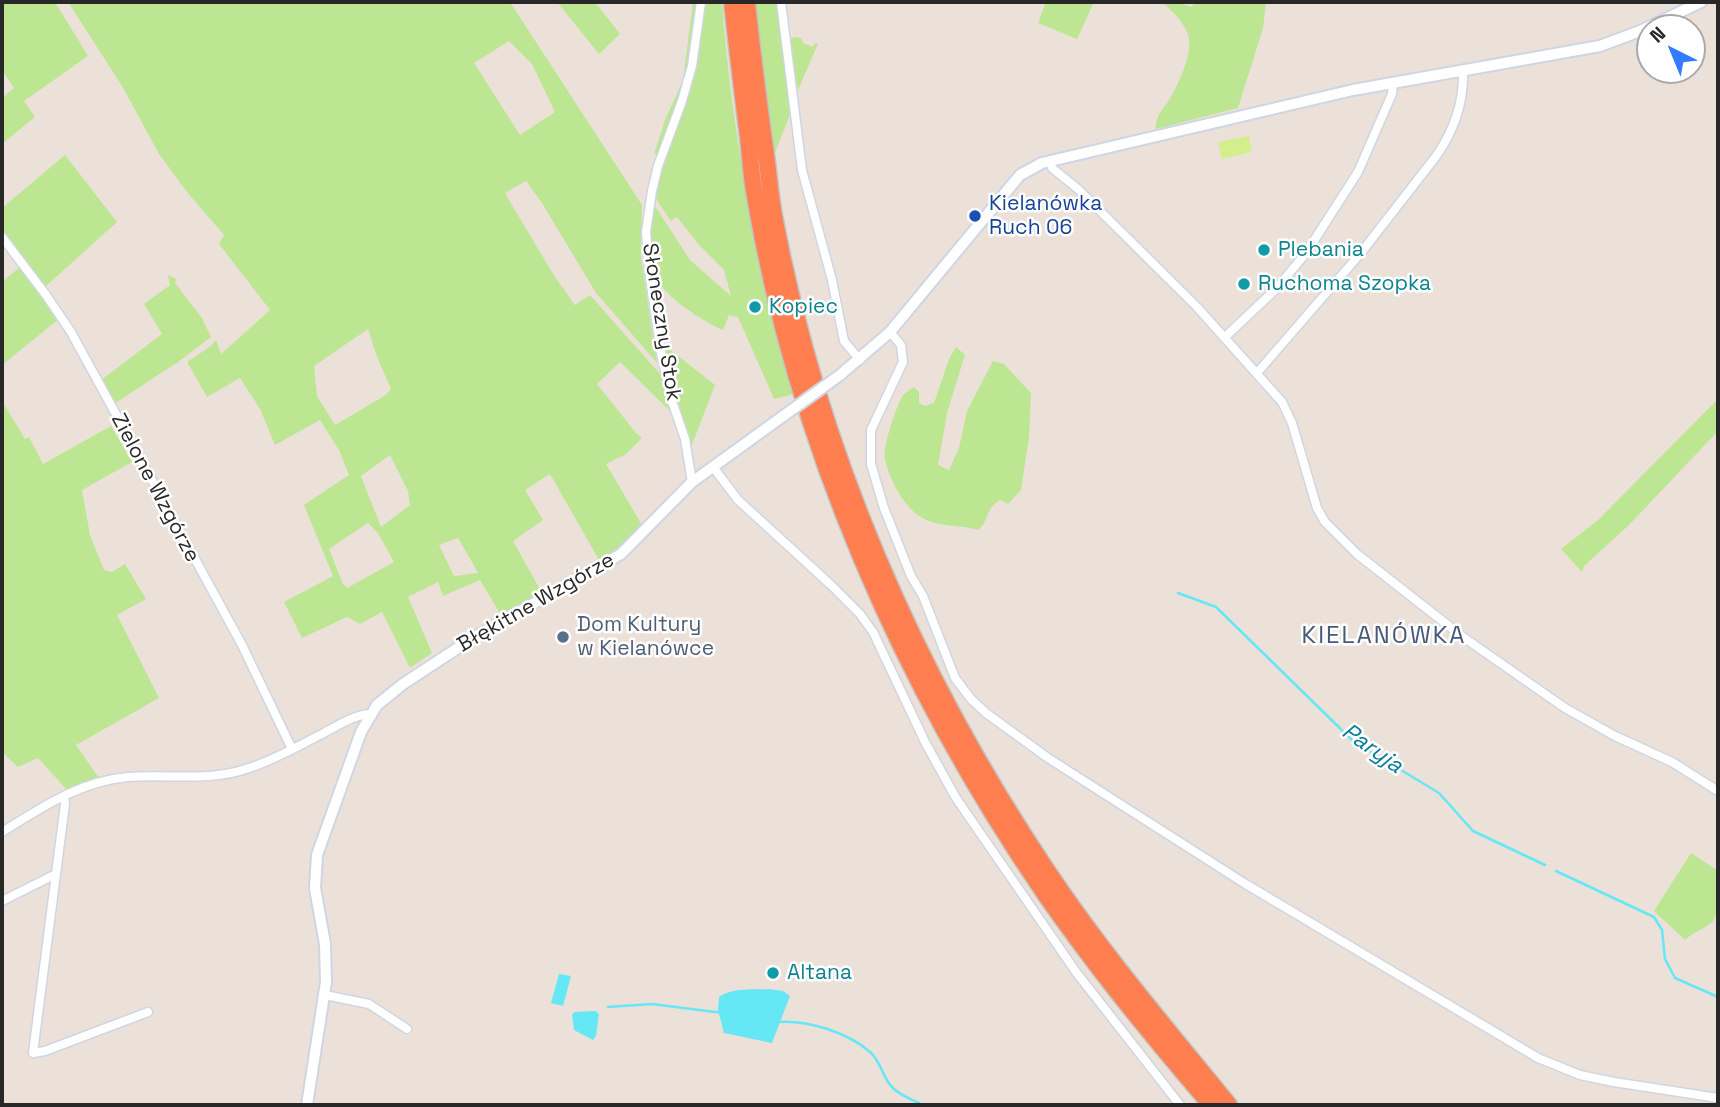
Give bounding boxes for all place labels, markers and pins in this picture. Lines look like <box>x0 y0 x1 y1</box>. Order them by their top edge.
place label: Kielanówka Ruch 06 <box>989 191 1102 241</box>
marker: Kielanówka Ruch 06 <box>967 208 983 224</box>
place label: Plebania <box>1278 237 1364 263</box>
marker: Plebania <box>1256 242 1272 258</box>
place label: Ruchoma Szopka <box>1258 271 1431 297</box>
marker: Ruchoma Szopka <box>1236 276 1252 292</box>
place label: Kopiec <box>769 294 838 320</box>
marker: Kopiec <box>747 299 763 315</box>
place label: Dom Kultury w Kielanówce <box>577 612 714 662</box>
marker: Dom Kultury w Kielanówce <box>555 629 571 645</box>
place label: Altana <box>787 960 852 986</box>
marker: Altana <box>765 965 781 981</box>

